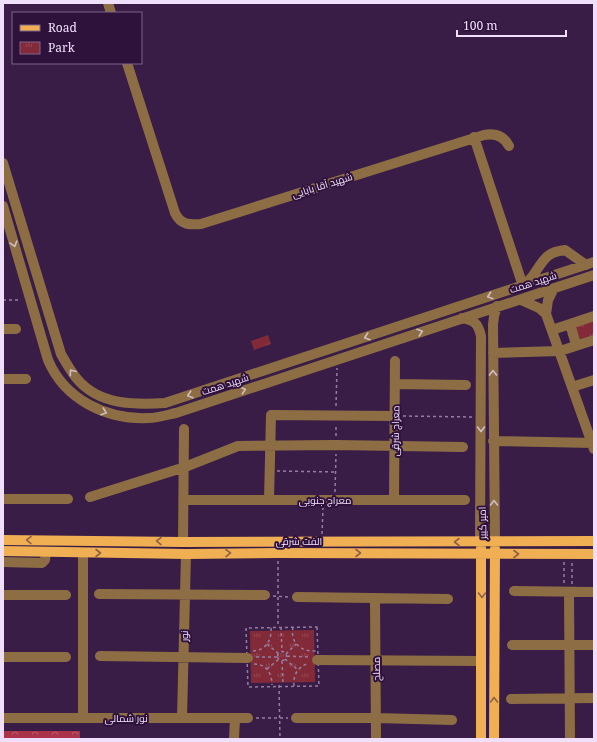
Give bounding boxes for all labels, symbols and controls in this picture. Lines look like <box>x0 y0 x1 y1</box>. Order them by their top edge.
legend <box>12 12 142 64</box>
scale bar <box>457 12 566 38</box>
text: 100 m <box>463 17 498 34</box>
text: Road <box>48 19 78 36</box>
text: Park <box>48 39 76 56</box>
street label: شهید آقا بابایی <box>290 169 354 201</box>
one-way arrow <box>9 240 18 247</box>
street label: شهید همت <box>508 268 558 296</box>
one-way arrow <box>487 292 494 300</box>
one-way arrow <box>416 328 423 337</box>
one-way arrow <box>364 332 371 341</box>
one-way arrow <box>70 370 77 377</box>
street label: شهید همت <box>200 370 250 398</box>
one-way arrow <box>489 370 497 376</box>
one-way arrow <box>240 387 247 395</box>
one-way arrow <box>187 390 194 399</box>
street label: معراج شرقی <box>388 405 402 457</box>
one-way arrow <box>101 407 108 415</box>
one-way arrow <box>477 426 485 432</box>
street label: معراج جنوبی <box>299 493 351 507</box>
one-way arrow <box>490 500 498 506</box>
street label: امیر کبیر <box>475 506 489 541</box>
street label: الفت شرقی <box>276 534 322 548</box>
one-way arrow <box>26 536 32 544</box>
one-way arrow <box>156 537 162 545</box>
one-way arrow <box>454 538 460 546</box>
one-way arrow <box>95 549 101 557</box>
one-way arrow <box>225 549 231 557</box>
one-way arrow <box>355 549 361 557</box>
one-way arrow <box>513 550 519 558</box>
one-way arrow <box>478 592 486 598</box>
street label: نور <box>177 630 191 643</box>
street label: مصلح <box>369 657 383 681</box>
one-way arrow <box>490 697 498 703</box>
street label: نور شمالی <box>104 711 148 725</box>

